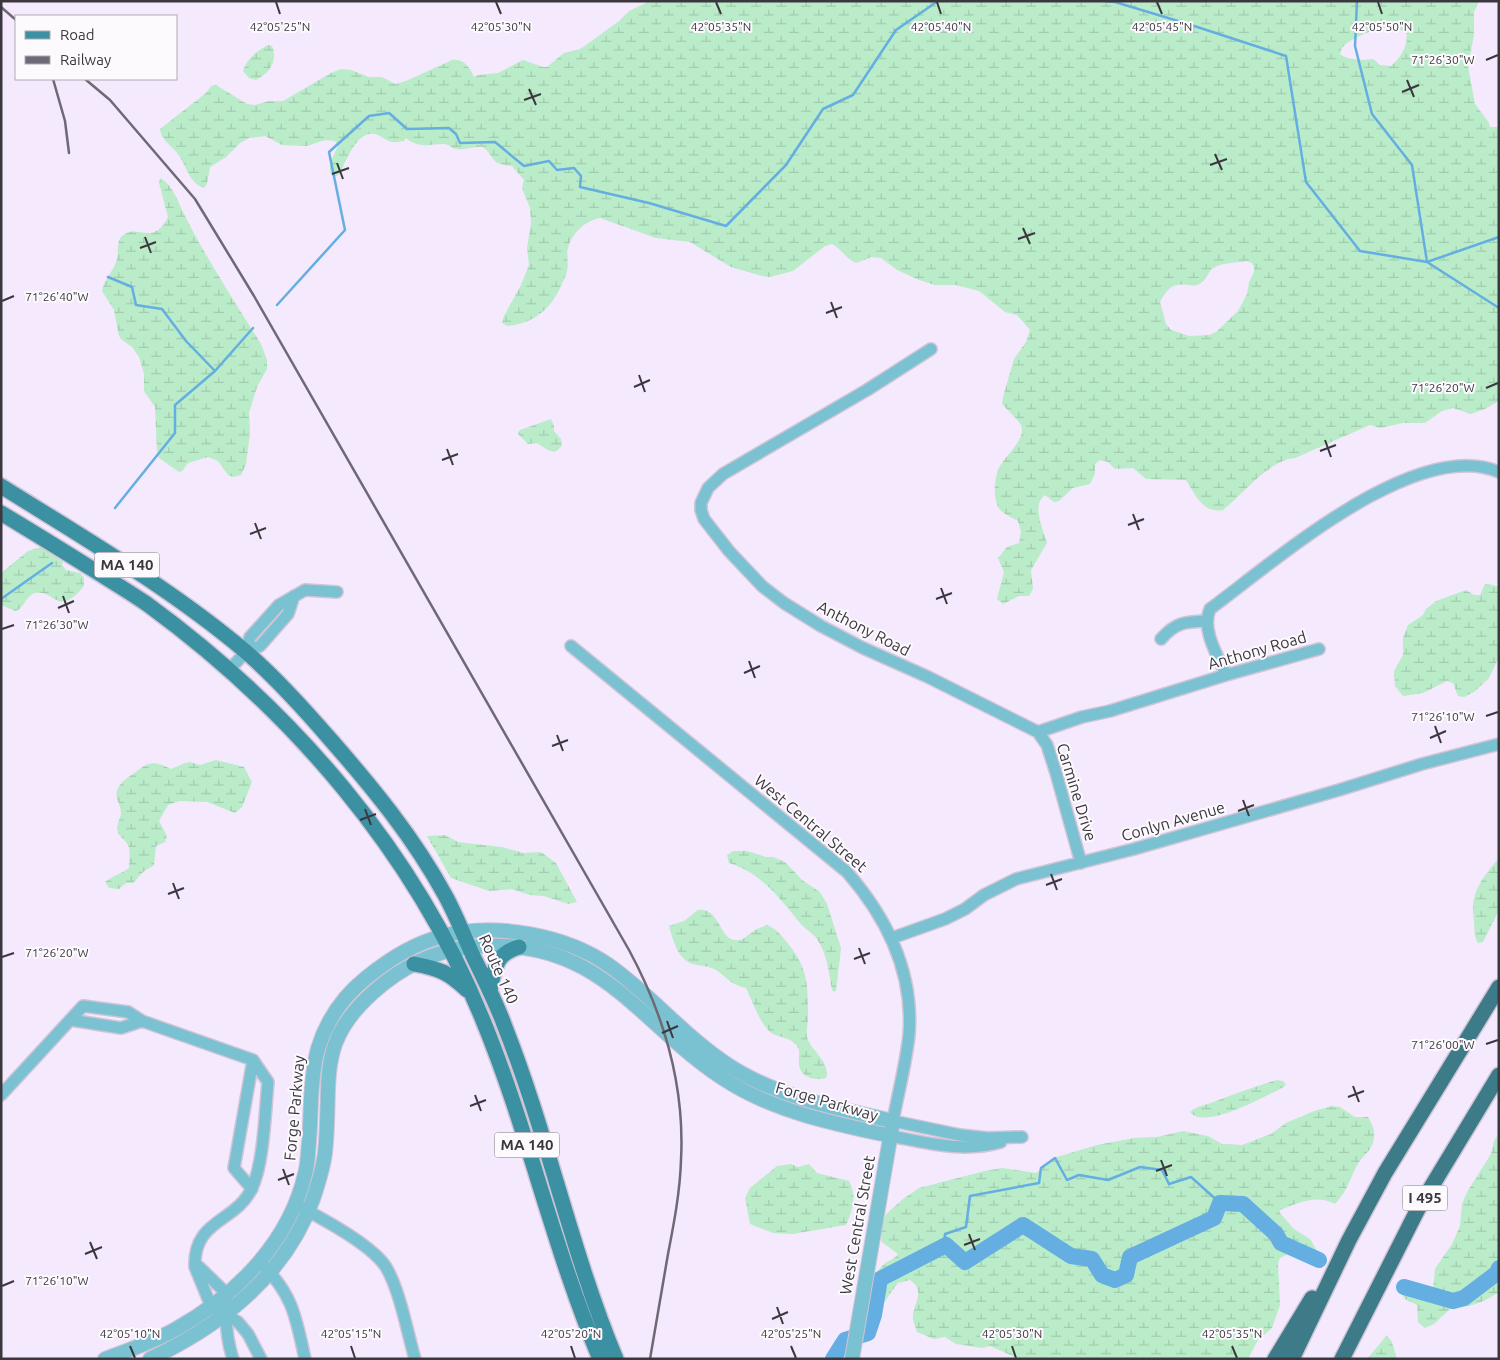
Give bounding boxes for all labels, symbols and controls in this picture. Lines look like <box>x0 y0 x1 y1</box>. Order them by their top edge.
legend <box>15 15 178 80</box>
text: 42°05'25"N <box>250 20 310 33</box>
text: 42°05'30"N <box>471 20 531 33</box>
text: 42°05'35"N <box>691 20 751 33</box>
text: 42°05'40"N <box>911 20 971 33</box>
text: 42°05'45"N <box>1132 20 1192 33</box>
text: 42°05'50"N <box>1352 20 1412 33</box>
text: Road <box>60 26 95 43</box>
text: Railway <box>60 51 111 68</box>
text: 71°26'30"W <box>1411 53 1475 66</box>
text: 71°26'40"W <box>25 290 89 303</box>
text: 71°26'20"W <box>1411 381 1475 394</box>
road number: MA 140 <box>94 552 160 578</box>
street label: Anthony Road <box>815 597 913 659</box>
text: 71°26'30"W <box>25 618 89 631</box>
street label: Anthony Road <box>1206 627 1308 673</box>
text: 71°26'10"W <box>1411 710 1475 723</box>
street label: Carmine Drive <box>1054 741 1100 843</box>
street label: West Central Street <box>751 771 871 876</box>
street label: Conlyn Avenue <box>1119 798 1227 844</box>
street label: Route 140 <box>476 931 522 1007</box>
text: 71°26'20"W <box>25 946 89 959</box>
text: 71°26'00"W <box>1411 1038 1475 1051</box>
street label: Forge Parkway <box>280 1054 308 1161</box>
street label: Forge Parkway <box>774 1078 881 1124</box>
road number: MA 140 <box>494 1132 560 1158</box>
street label: West Central Street <box>836 1153 878 1296</box>
road number: I 495 <box>1402 1186 1448 1210</box>
text: 71°26'10"W <box>25 1274 89 1287</box>
text: 42°05'10"N <box>100 1327 160 1340</box>
text: 42°05'15"N <box>321 1327 381 1340</box>
text: 42°05'20"N <box>541 1327 601 1340</box>
text: 42°05'25"N <box>761 1327 821 1340</box>
text: 42°05'30"N <box>982 1327 1042 1340</box>
text: 42°05'35"N <box>1202 1327 1262 1340</box>

